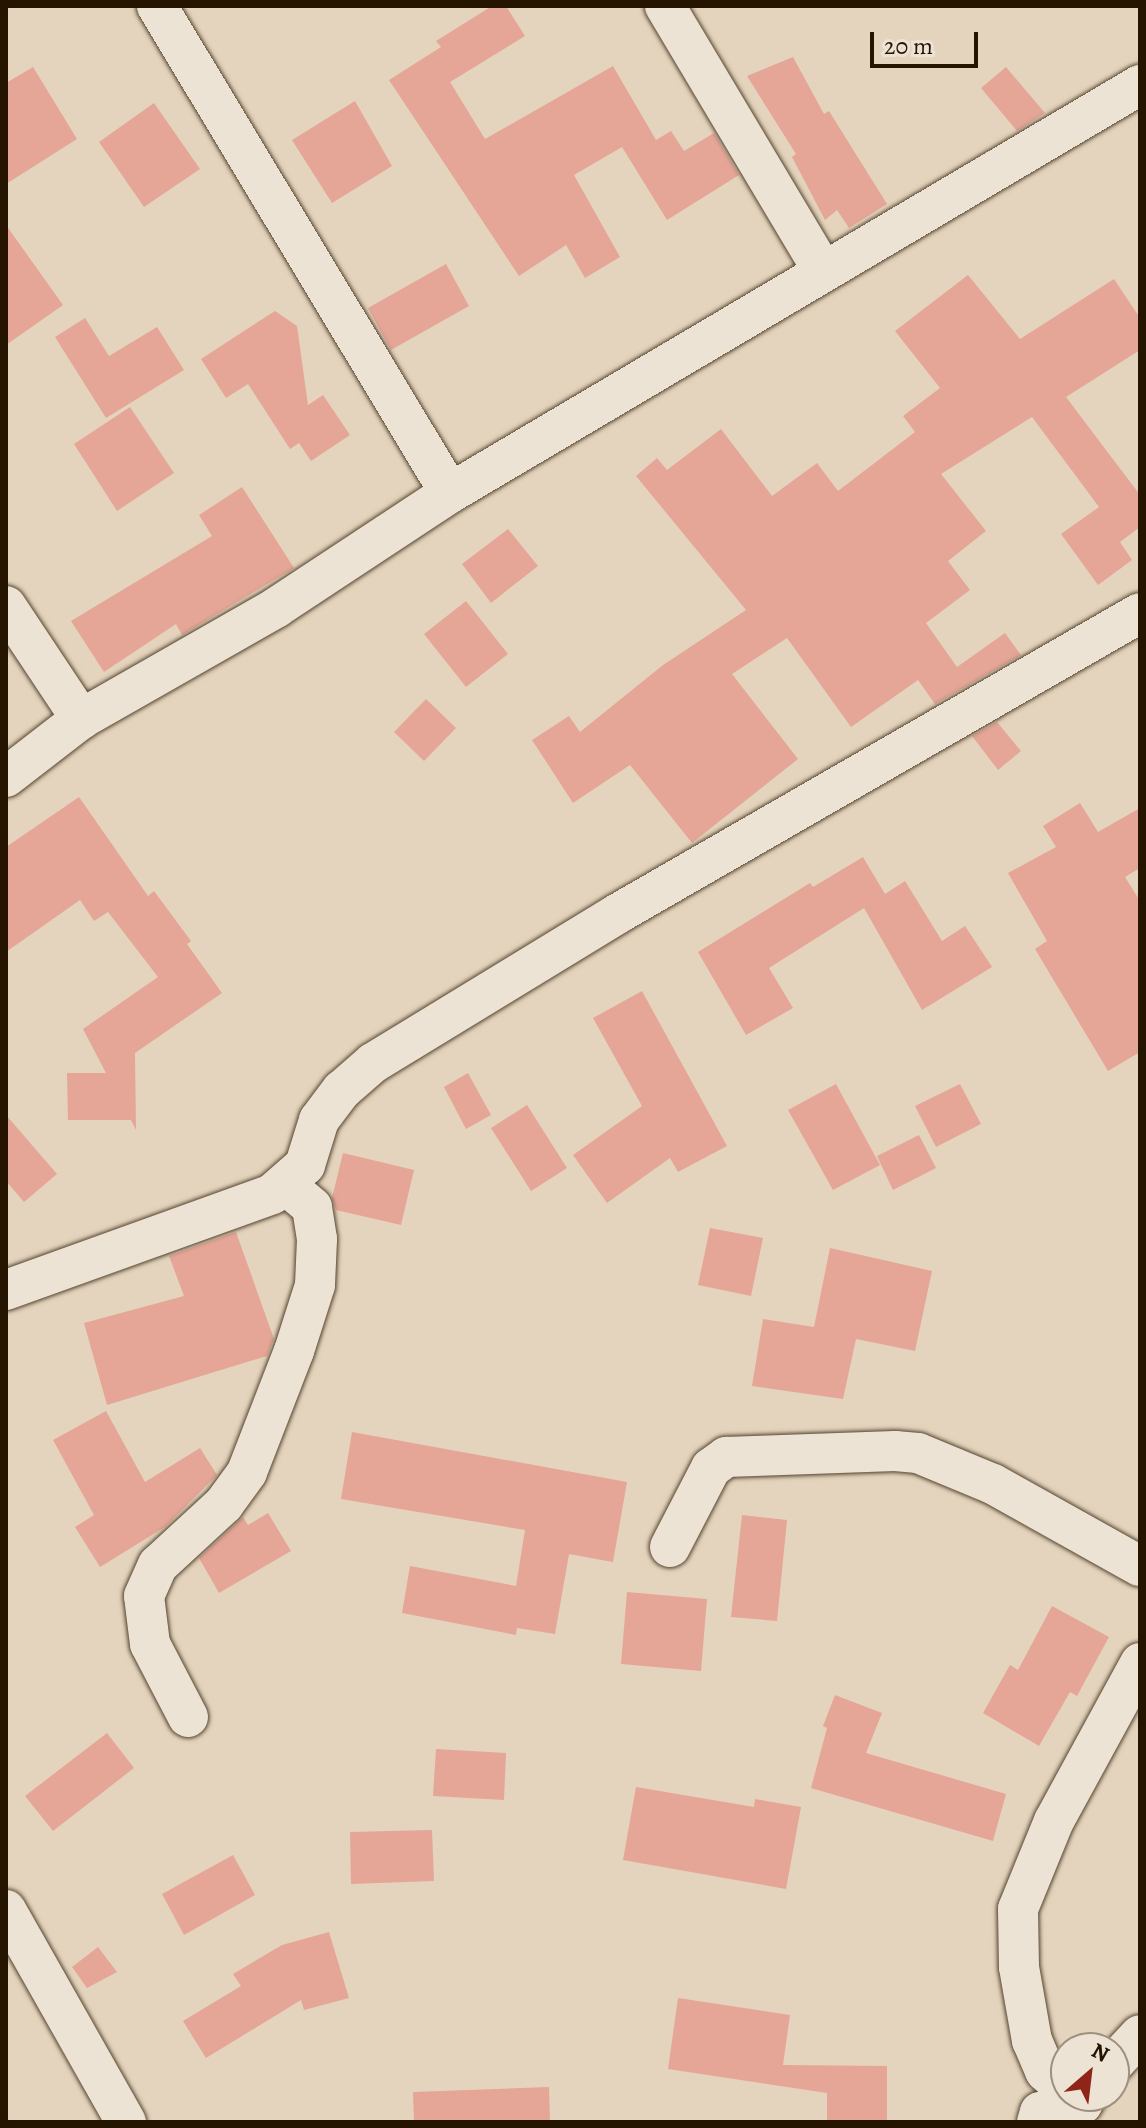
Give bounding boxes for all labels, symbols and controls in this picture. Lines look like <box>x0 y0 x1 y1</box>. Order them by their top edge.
scale bar <box>874 16 982 66</box>
text: 20 m <box>884 30 933 62</box>
north arrow <box>1050 2032 1130 2112</box>
text: N <box>1086 2036 1114 2070</box>

